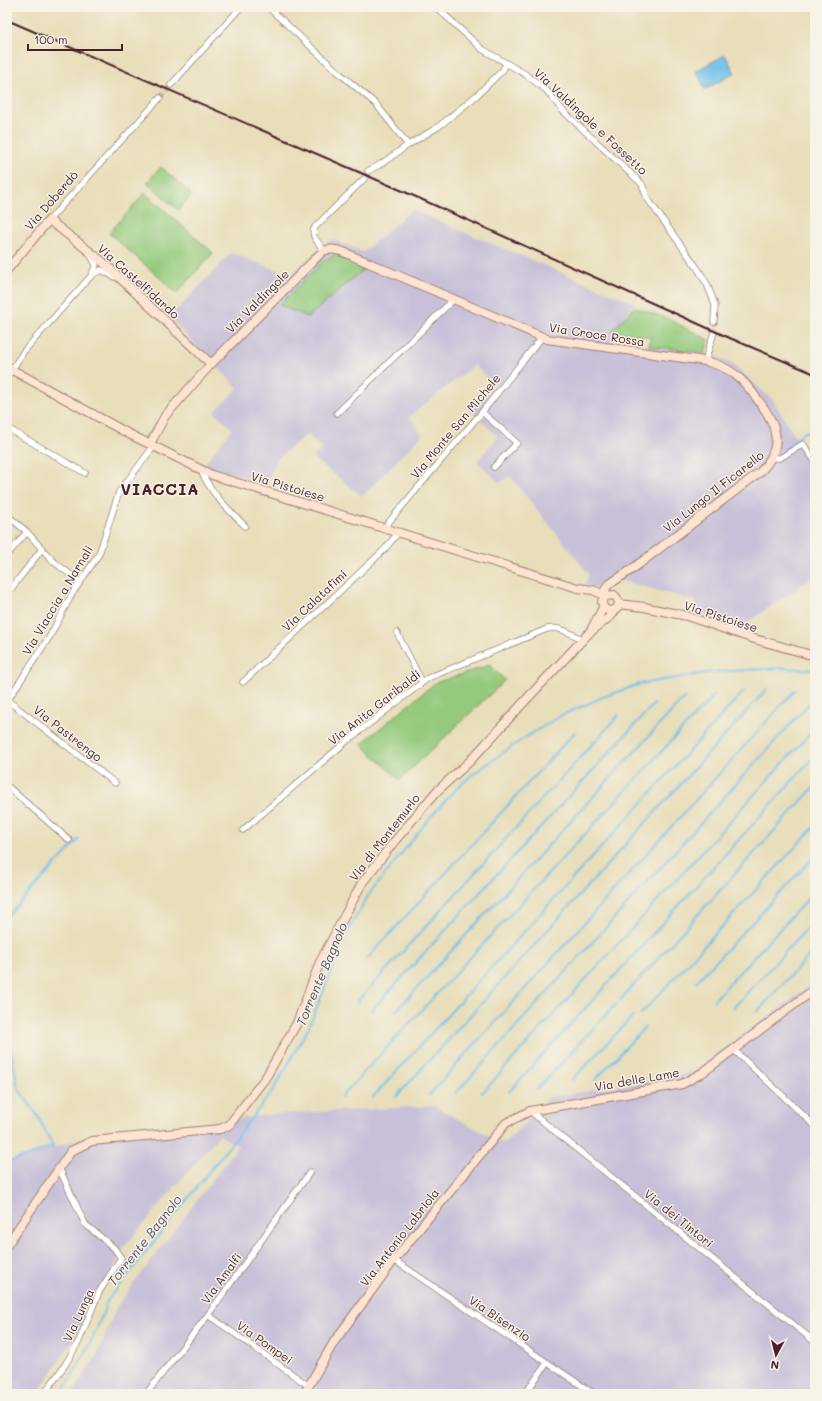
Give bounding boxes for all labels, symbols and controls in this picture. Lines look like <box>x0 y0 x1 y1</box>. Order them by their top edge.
scale bar <box>28 26 122 52</box>
text: 100 m <box>34 31 68 47</box>
street label: Via Valdingole e Fossetto <box>531 64 651 178</box>
street label: Via Doberdò <box>21 167 81 233</box>
street label: Via Castelfidardo <box>95 240 183 322</box>
street label: Via Valdingole <box>222 266 292 336</box>
street label: Via Croce Rossa <box>548 319 646 349</box>
street label: Via Monte San Michele <box>406 370 504 482</box>
street label: Via Lungo Il Ficarello <box>659 447 767 535</box>
street label: Via Pistoiese <box>249 467 327 505</box>
district label: VIACCIA <box>120 478 200 499</box>
street label: Via Viaccia a Narnali <box>18 542 96 658</box>
street label: Via Calatafimi <box>278 566 350 634</box>
street label: Via Pistoiese <box>682 597 760 635</box>
street label: Via Anita Garibaldi <box>324 666 424 748</box>
street label: Via Pastrengo <box>30 701 106 765</box>
street label: Via di Montemurlo <box>345 790 423 884</box>
water label: Torrente Bagnolo <box>292 919 351 1028</box>
street label: Via delle Lame <box>593 1064 681 1094</box>
street label: Via Antonio Labriola <box>356 1185 442 1289</box>
street label: Via dei Tintori <box>641 1185 717 1251</box>
water label: Torrente Bagnolo <box>103 1191 185 1289</box>
street label: Via Amalfi <box>197 1249 245 1307</box>
street label: Via Lunga <box>59 1286 97 1344</box>
street label: Via Bisenzio <box>466 1291 534 1345</box>
street label: Via Pompei <box>234 1317 296 1367</box>
north arrow <box>756 1335 796 1375</box>
text: N <box>770 1357 780 1373</box>

